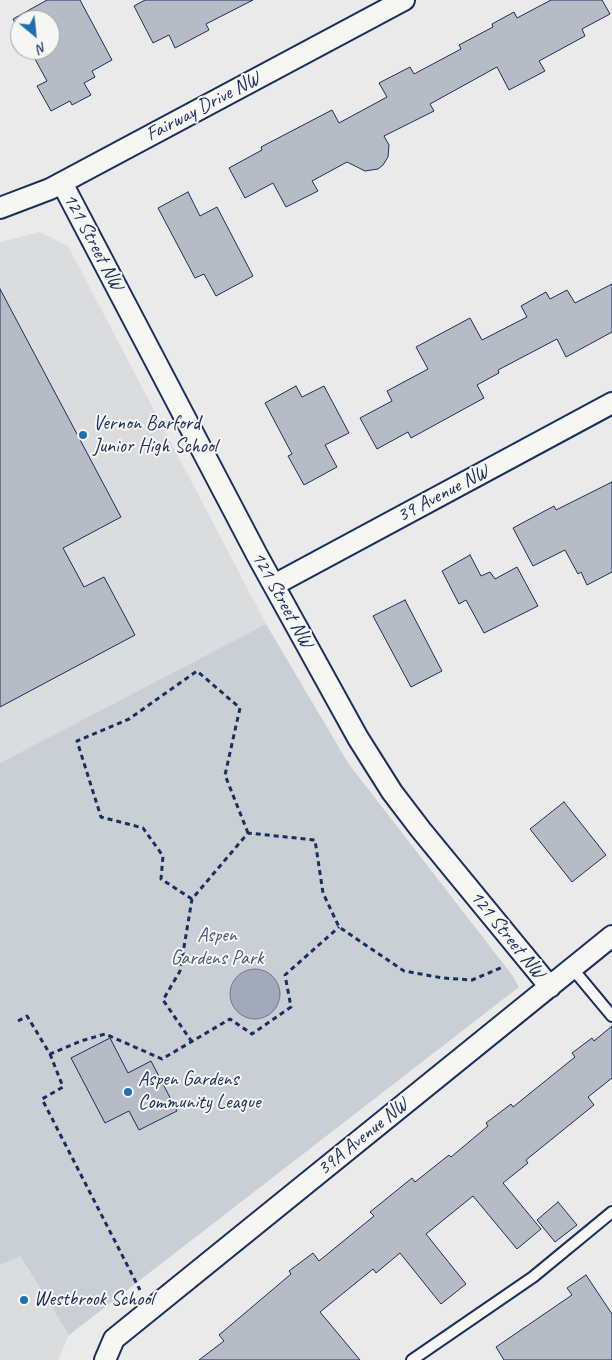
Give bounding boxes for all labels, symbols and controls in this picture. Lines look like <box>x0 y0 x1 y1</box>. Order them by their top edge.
north arrow <box>10 10 60 60</box>
text: N <box>34 38 50 57</box>
street label: Fairway Drive NW <box>142 67 264 147</box>
street label: 121 Street NW <box>57 189 129 295</box>
place label: Vernon Barford Junior High School <box>93 412 217 459</box>
marker: Vernon Barford Junior High School <box>77 429 89 441</box>
street label: 39 Avenue NW <box>393 460 493 528</box>
street label: 121 Street NW <box>246 548 318 652</box>
street label: 121 Street NW <box>464 886 550 984</box>
park label: Aspen Gardens Park <box>171 924 263 971</box>
place label: Aspen Gardens Community League <box>138 1068 260 1115</box>
marker: Aspen Gardens Community League <box>122 1086 134 1098</box>
street label: 39A Avenue NW <box>313 1093 413 1181</box>
place label: Westbrook School <box>34 1288 154 1312</box>
marker: Westbrook School <box>18 1294 30 1306</box>

